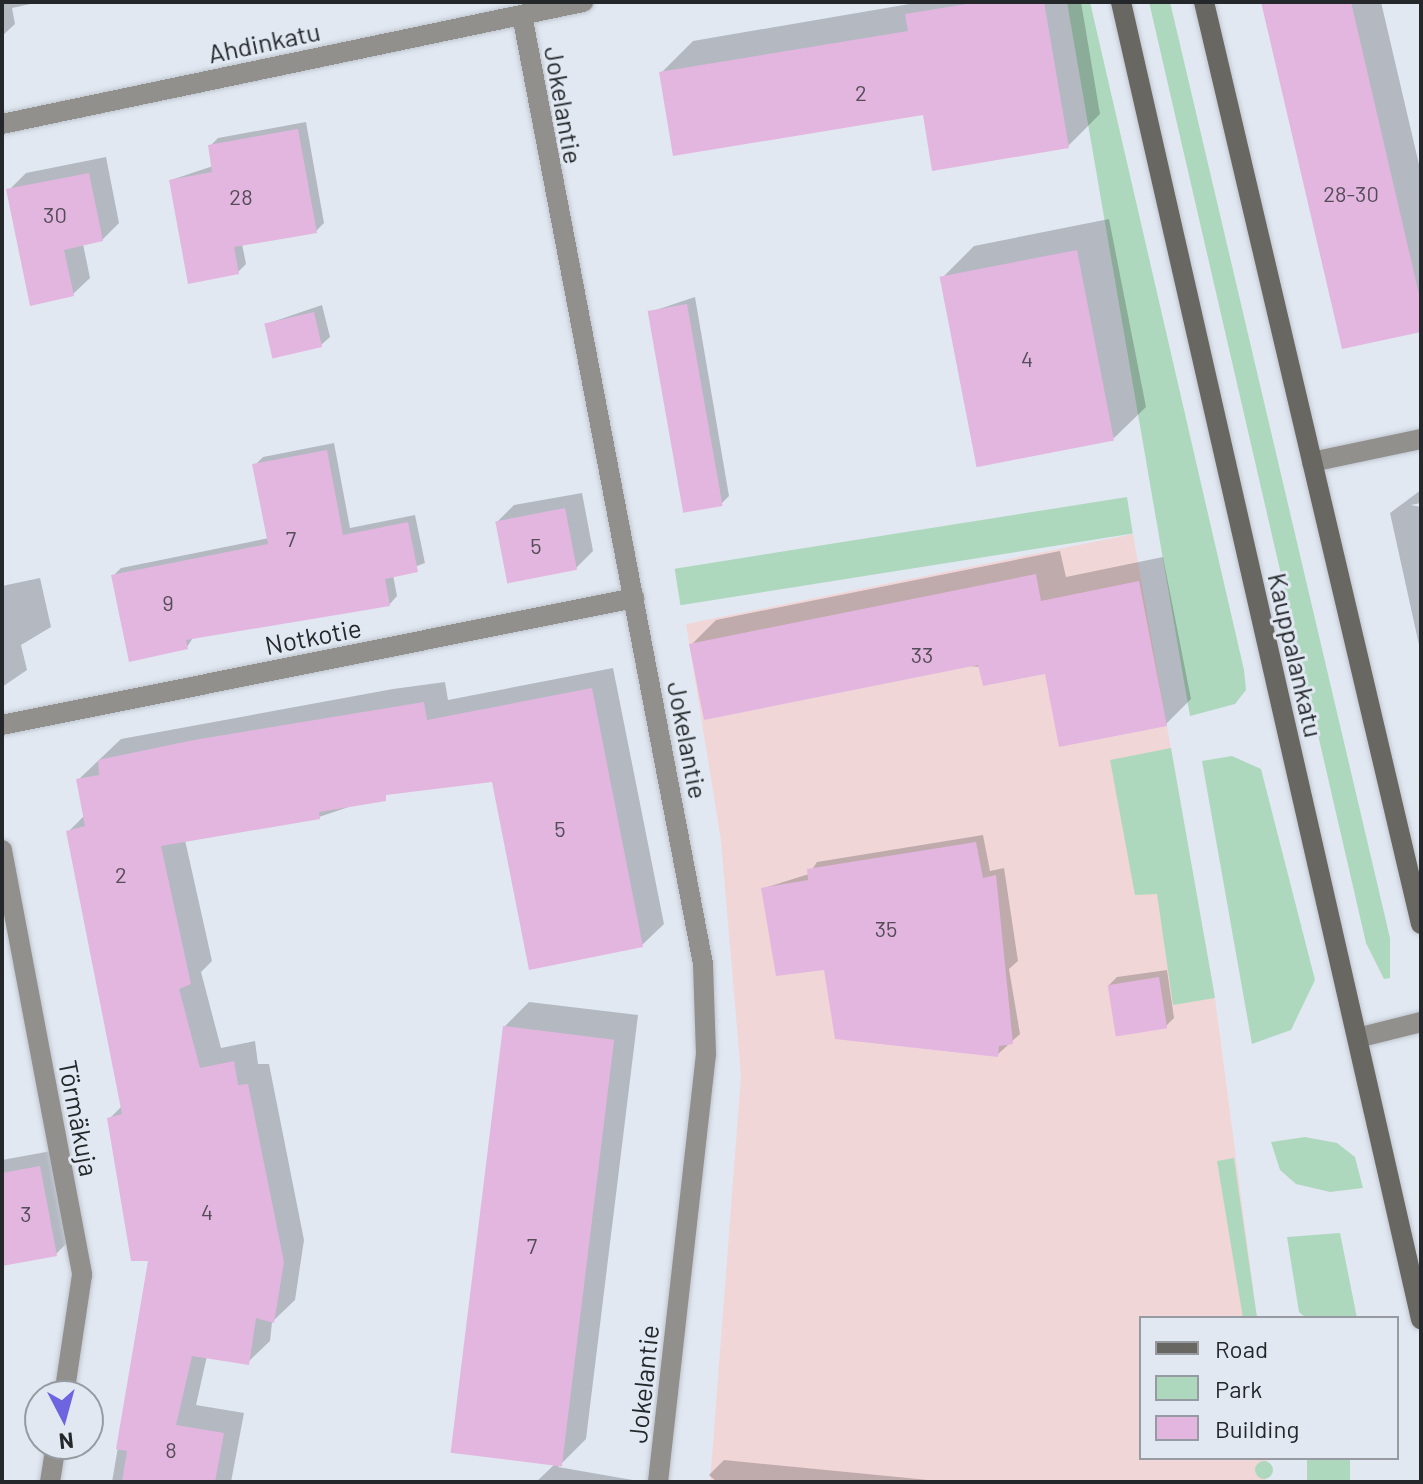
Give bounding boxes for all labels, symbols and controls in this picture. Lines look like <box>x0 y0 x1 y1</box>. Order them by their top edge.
street label: Ahdinkatu <box>205 15 323 69</box>
street label: Jokelantie <box>538 44 590 166</box>
house number: 2 <box>855 80 867 106</box>
house number: 28-30 <box>1323 181 1379 207</box>
house number: 28 <box>229 184 253 210</box>
house number: 30 <box>43 202 67 228</box>
house number: 4 <box>1021 346 1033 372</box>
house number: 7 <box>286 526 296 552</box>
house number: 5 <box>530 533 542 559</box>
street label: Kauppalankatu <box>1262 570 1330 740</box>
house number: 9 <box>162 590 174 616</box>
street label: Notkotie <box>262 611 364 661</box>
house number: 33 <box>911 642 933 668</box>
street label: Jokelantie <box>661 679 715 801</box>
house number: 5 <box>554 816 566 842</box>
house number: 2 <box>115 862 127 888</box>
house number: 35 <box>875 916 897 942</box>
street label: Törmäkuja <box>52 1057 106 1179</box>
house number: 4 <box>201 1199 213 1225</box>
house number: 3 <box>20 1201 32 1227</box>
house number: 7 <box>527 1233 537 1259</box>
legend <box>1139 1316 1399 1460</box>
street label: Jokelantie <box>621 1323 665 1445</box>
text: Road <box>1215 1334 1268 1363</box>
text: Park <box>1215 1374 1262 1403</box>
north arrow <box>24 1380 104 1460</box>
text: Building <box>1215 1414 1299 1443</box>
text: N <box>58 1428 75 1456</box>
house number: 8 <box>165 1437 177 1463</box>

